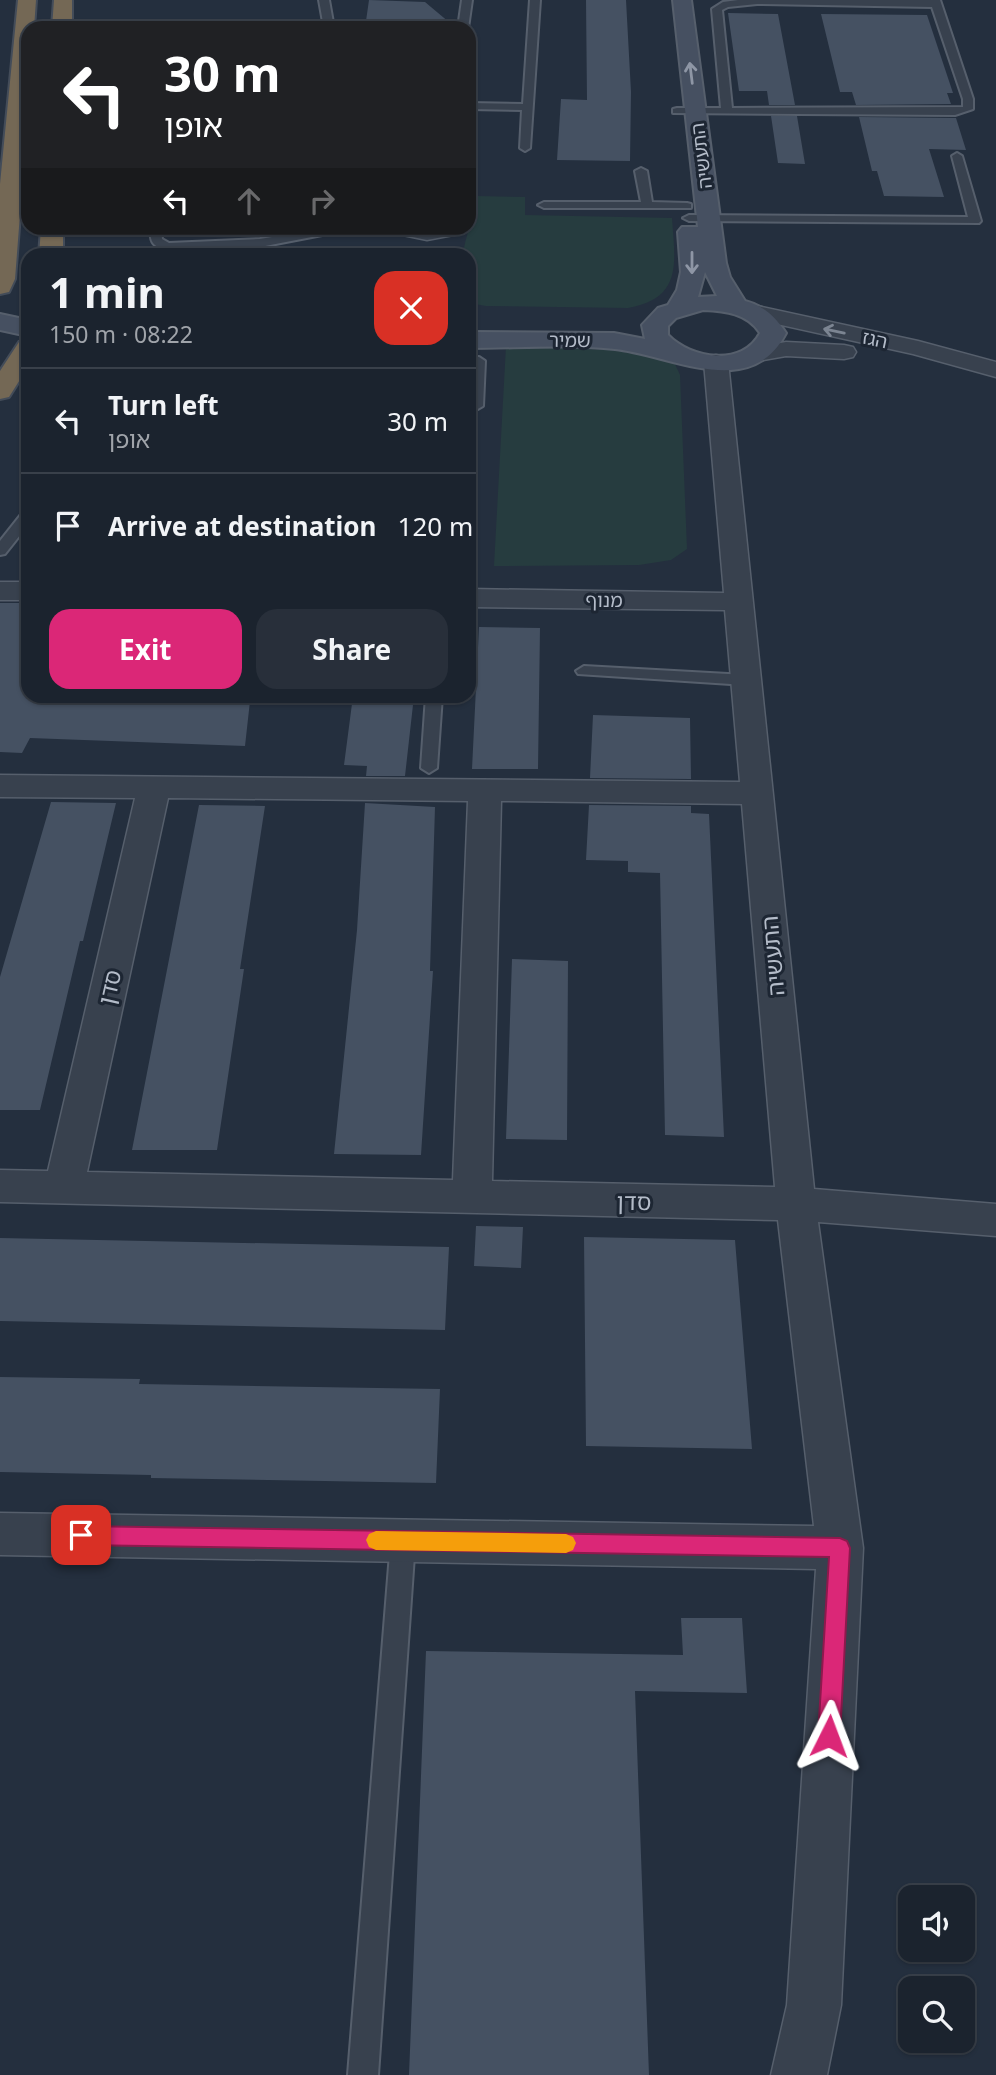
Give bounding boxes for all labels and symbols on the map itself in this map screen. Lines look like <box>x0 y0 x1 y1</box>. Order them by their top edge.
one-way arrow <box>684 63 697 85</box>
street label: התעשיה <box>684 121 718 191</box>
one-way arrow <box>685 251 699 274</box>
one-way arrow <box>823 323 846 337</box>
street label: הגז <box>860 324 890 354</box>
street label: שמיר <box>549 327 591 353</box>
street label: מנוף <box>585 587 623 613</box>
street label: התעשיה <box>753 915 791 997</box>
street label: סדן <box>89 966 129 1008</box>
street label: סדן <box>616 1185 652 1217</box>
pin <box>51 1505 111 1565</box>
position arrow <box>792 1699 866 1773</box>

